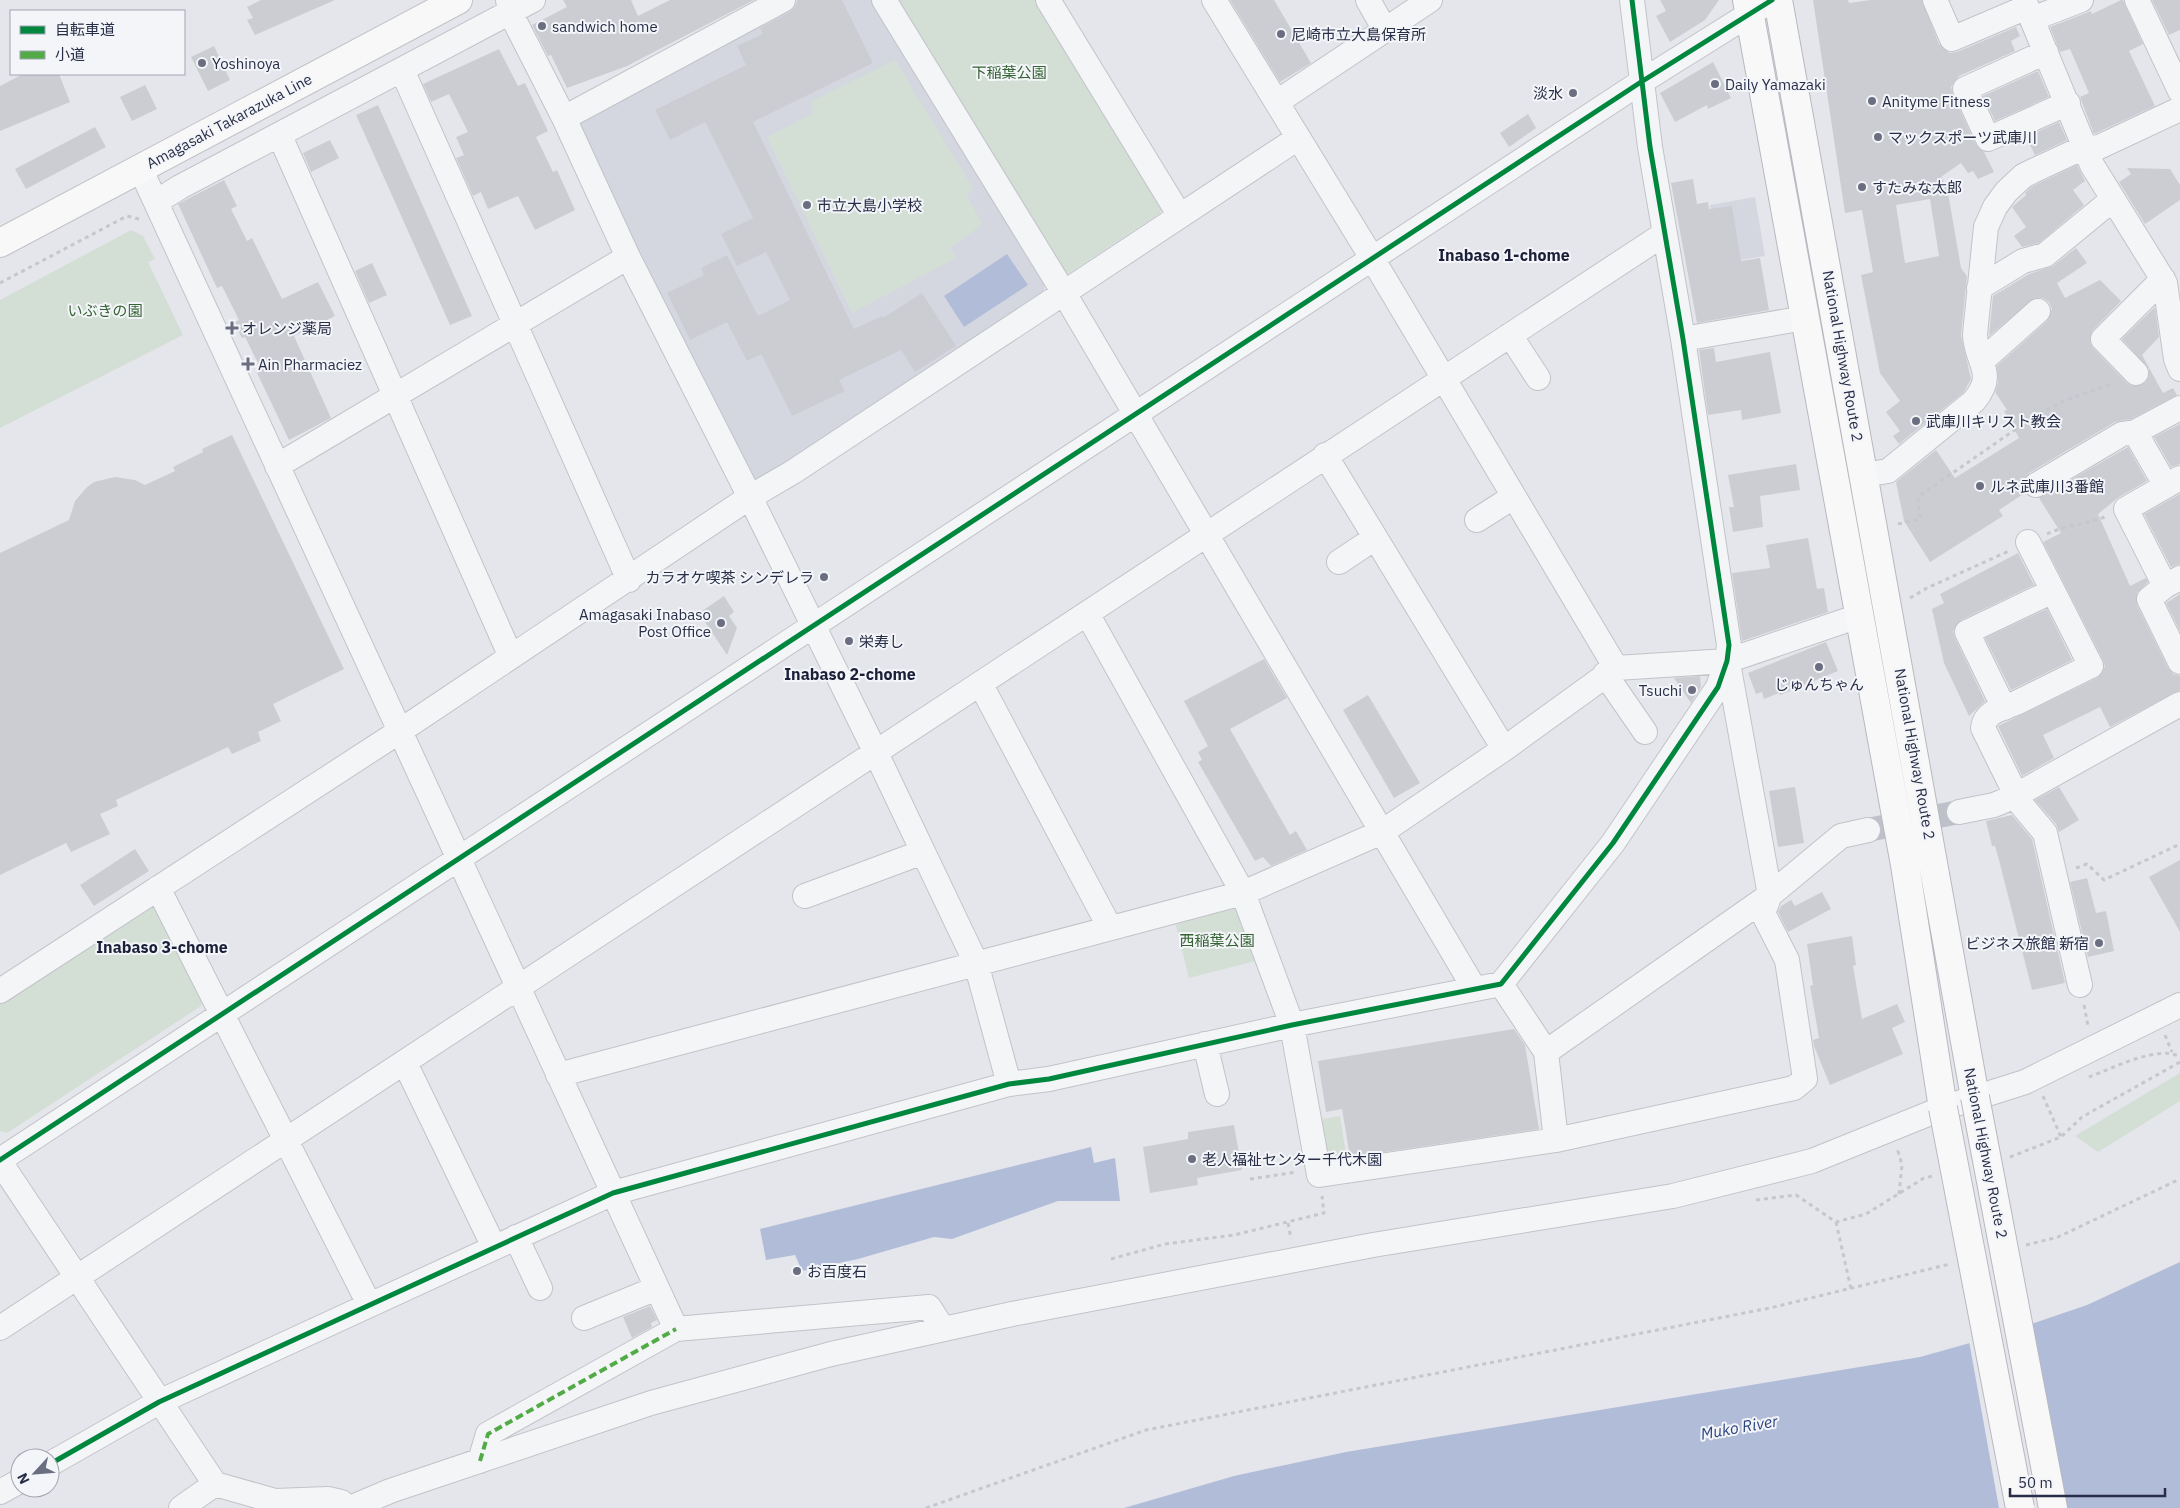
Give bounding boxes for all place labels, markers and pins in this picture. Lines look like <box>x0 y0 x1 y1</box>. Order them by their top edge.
place label: sandwich home <box>552 17 658 36</box>
marker: sandwich home <box>536 20 548 32</box>
place label: 尼崎市立大島保育所 <box>1291 25 1426 44</box>
marker: 尼崎市立大島保育所 <box>1275 28 1287 40</box>
place label: Yoshinoya <box>212 54 280 73</box>
marker: Yoshinoya <box>196 57 208 69</box>
place label: Daily Yamazaki <box>1725 75 1826 94</box>
marker: Daily Yamazaki <box>1709 78 1721 90</box>
place label: 淡水 <box>1533 84 1563 103</box>
marker: 淡水 <box>1567 87 1579 99</box>
place label: Anityme Fitness <box>1882 92 1990 111</box>
marker: Anityme Fitness <box>1866 95 1878 107</box>
place label: マックスポーツ武庫川 <box>1888 128 2037 147</box>
marker: マックスポーツ武庫川 <box>1872 131 1884 143</box>
place label: すたみな太郎 <box>1872 178 1962 197</box>
marker: すたみな太郎 <box>1856 181 1868 193</box>
place label: 市立大島小学校 <box>817 196 922 215</box>
marker: 市立大島小学校 <box>801 199 813 211</box>
place label: オレンジ薬局 <box>242 319 332 338</box>
marker: オレンジ薬局 <box>226 322 238 334</box>
place label: Ain Pharmaciez <box>258 355 362 374</box>
marker: Ain Pharmaciez <box>242 358 254 370</box>
place label: 武庫川キリスト教会 <box>1926 412 2061 431</box>
marker: 武庫川キリスト教会 <box>1910 415 1922 427</box>
place label: ルネ武庫川3番館 <box>1990 477 2104 496</box>
marker: ルネ武庫川3番館 <box>1974 480 1986 492</box>
place label: カラオケ喫茶 シンデレラ <box>645 568 814 587</box>
marker: カラオケ喫茶 シンデレラ <box>818 571 830 583</box>
place label: Amagasaki Inabaso Post Office <box>579 605 711 641</box>
marker: Amagasaki Inabaso Post Office <box>715 617 727 629</box>
place label: 栄寿し <box>859 632 904 651</box>
marker: 栄寿し <box>843 635 855 647</box>
marker: じゅんちゃん <box>1813 661 1825 673</box>
place label: じゅんちゃん <box>1774 675 1864 694</box>
place label: Tsuchi <box>1639 681 1682 700</box>
marker: Tsuchi <box>1686 684 1698 696</box>
place label: ビジネス旅館 新宿 <box>1965 934 2089 953</box>
marker: ビジネス旅館 新宿 <box>2093 937 2105 949</box>
place label: 老人福祉センター千代木園 <box>1202 1150 1382 1169</box>
marker: 老人福祉センター千代木園 <box>1186 1153 1198 1165</box>
place label: お百度石 <box>807 1262 867 1281</box>
marker: お百度石 <box>791 1265 803 1277</box>

